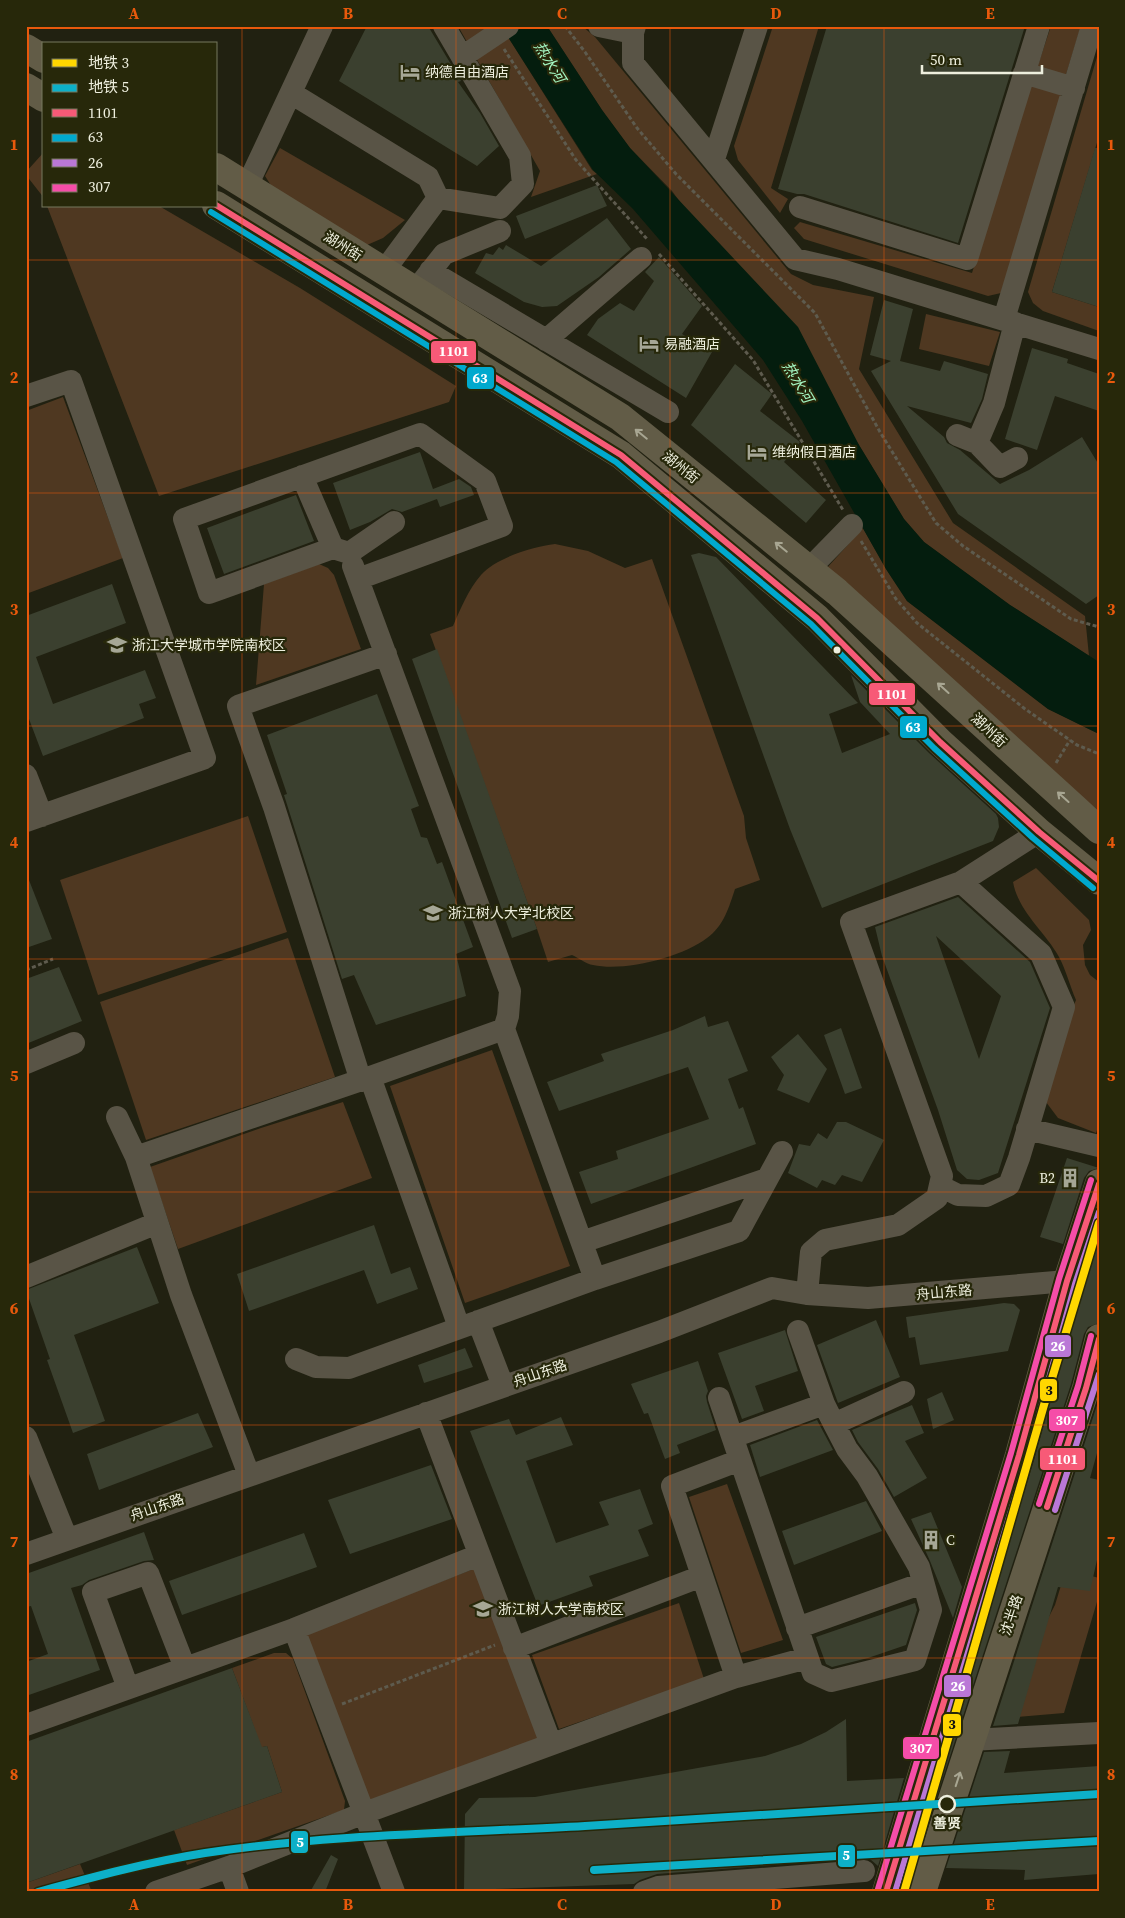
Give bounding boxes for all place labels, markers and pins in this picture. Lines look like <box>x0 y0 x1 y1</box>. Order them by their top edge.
hotel icon: 纳德自由酒店 <box>399 61 421 83</box>
place label: 纳德自由酒店 <box>425 62 509 82</box>
hotel icon: 易融酒店 <box>638 333 660 355</box>
place label: 易融酒店 <box>664 334 720 354</box>
hotel icon: 维纳假日酒店 <box>746 441 768 463</box>
place label: 维纳假日酒店 <box>772 442 856 462</box>
school or university icon: 浙江大学城市学院南校区 <box>106 634 128 656</box>
place label: 浙江大学城市学院南校区 <box>132 635 286 655</box>
unlabelled marker <box>832 645 842 655</box>
school or university icon: 浙江树人大学北校区 <box>422 902 444 924</box>
place label: 浙江树人大学北校区 <box>448 903 574 923</box>
building icon: B2 <box>1059 1167 1081 1189</box>
place label: B2 <box>1039 1168 1055 1188</box>
building icon: C <box>920 1529 942 1551</box>
place label: C <box>946 1530 955 1550</box>
school or university icon: 浙江树人大学南校区 <box>472 1598 494 1620</box>
place label: 浙江树人大学南校区 <box>498 1599 624 1619</box>
marker: 善贤 <box>938 1795 956 1813</box>
place label: 善贤 <box>933 1813 961 1833</box>

